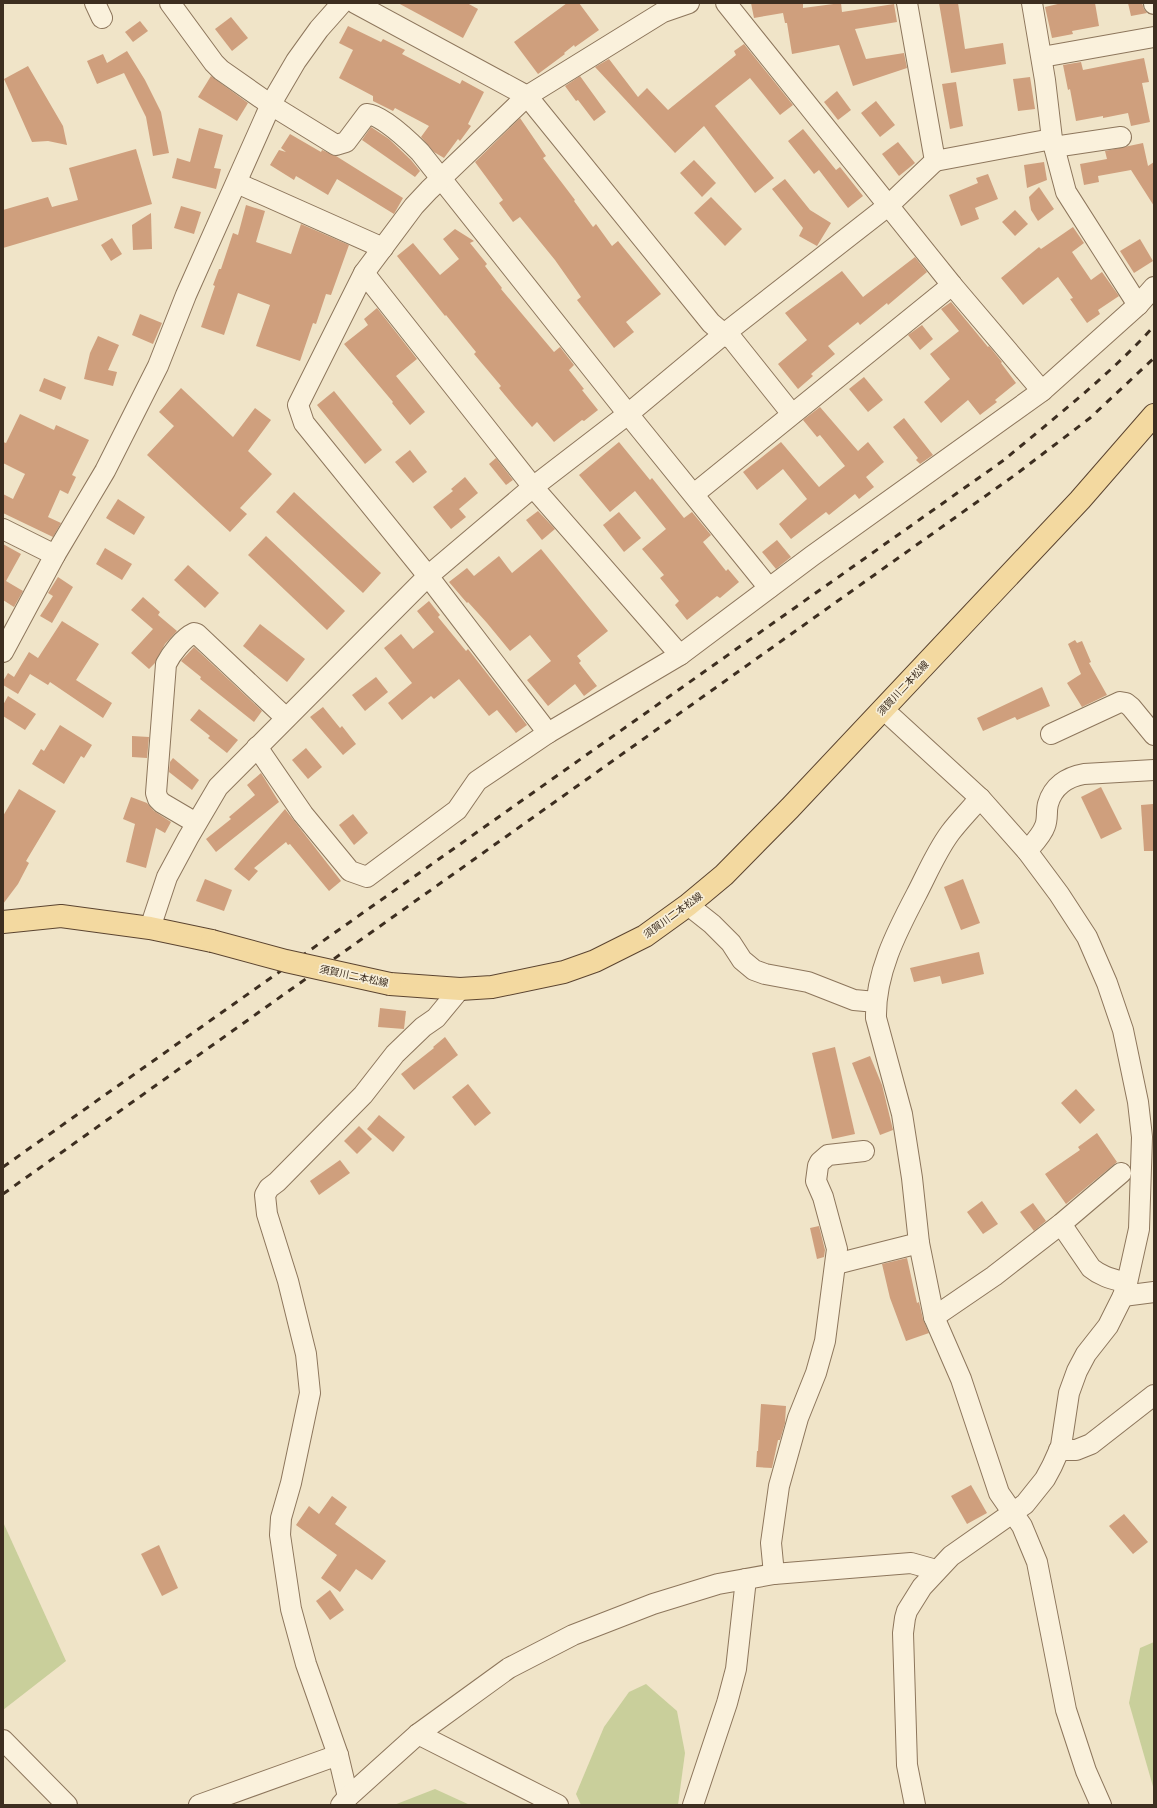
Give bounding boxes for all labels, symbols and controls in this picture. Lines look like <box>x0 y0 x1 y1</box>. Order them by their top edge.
street label: 須賀川二本松線 <box>874 658 932 718</box>
street label: 須賀川二本松線 <box>641 889 705 941</box>
street label: 須賀川二本松線 <box>318 962 390 990</box>

